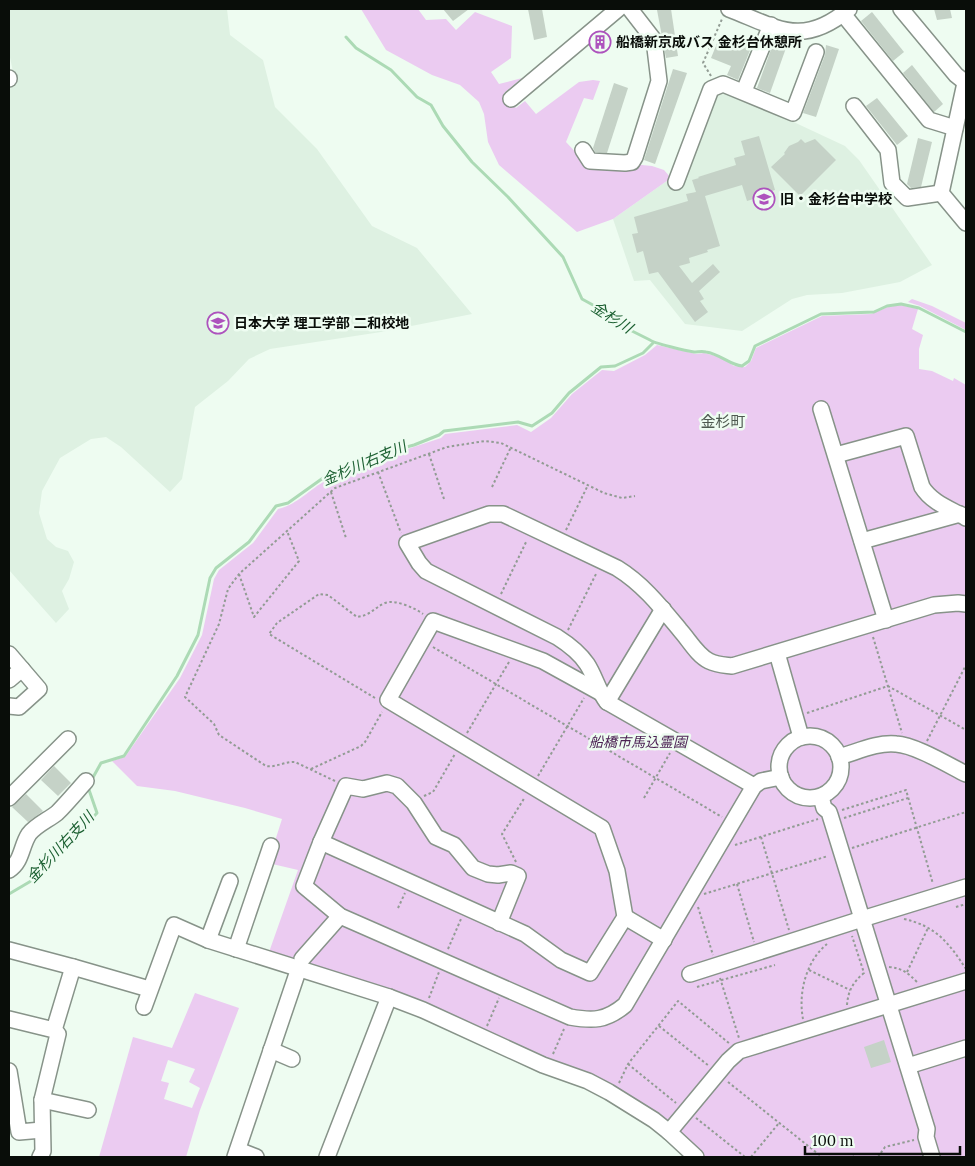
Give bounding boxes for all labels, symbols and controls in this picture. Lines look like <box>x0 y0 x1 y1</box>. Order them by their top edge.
building icon: 船橋新京成バス 金杉台休憩所 <box>588 30 612 54</box>
place label: 船橋新京成バス 金杉台休憩所 <box>616 33 802 51</box>
school or university icon: 旧・金杉台中学校 <box>752 187 776 211</box>
place label: 旧・金杉台中学校 <box>780 190 892 208</box>
water label: 金杉川 <box>588 297 638 338</box>
school or university icon: 日本大学 理工学部 二和校地 <box>206 311 230 335</box>
place label: 日本大学 理工学部 二和校地 <box>234 314 409 332</box>
district label: 金杉町 <box>700 412 746 431</box>
water label: 金杉川右支川 <box>319 436 411 489</box>
park label: 船橋市馬込霊園 <box>589 733 689 751</box>
water label: 金杉川右支川 <box>22 806 99 886</box>
scale bar <box>805 1124 960 1156</box>
text: 100 m <box>812 1131 853 1150</box>

